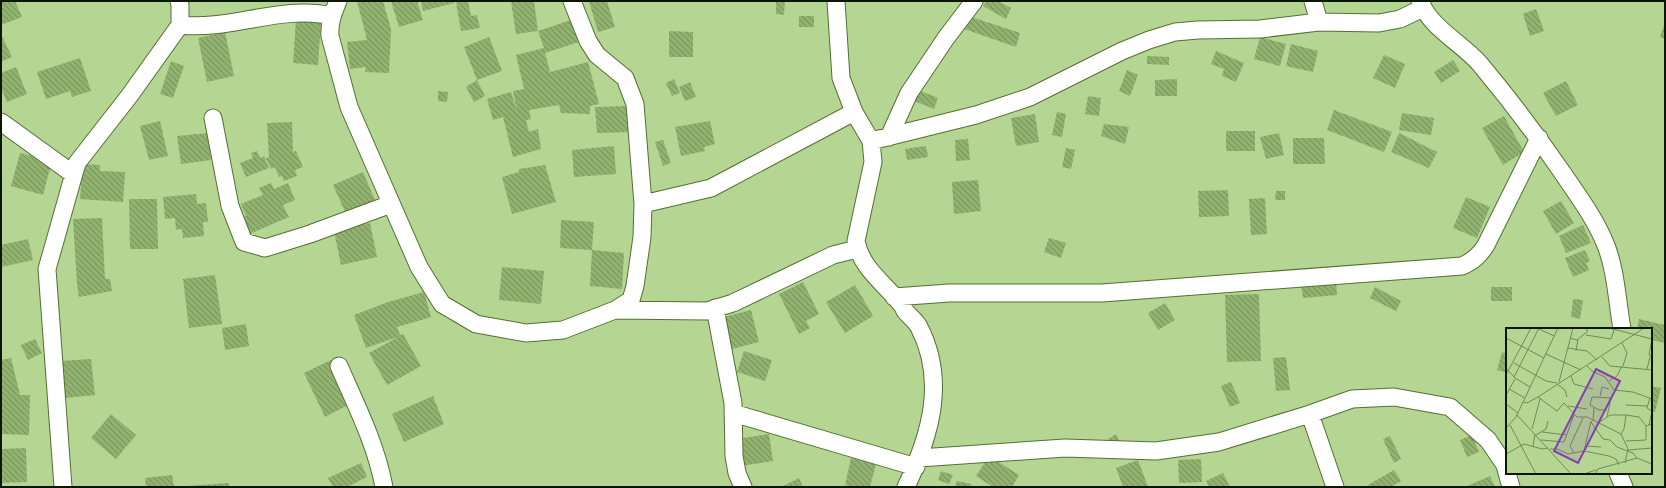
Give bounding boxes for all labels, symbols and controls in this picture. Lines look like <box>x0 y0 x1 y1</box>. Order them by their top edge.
inset map <box>1506 328 1652 474</box>

